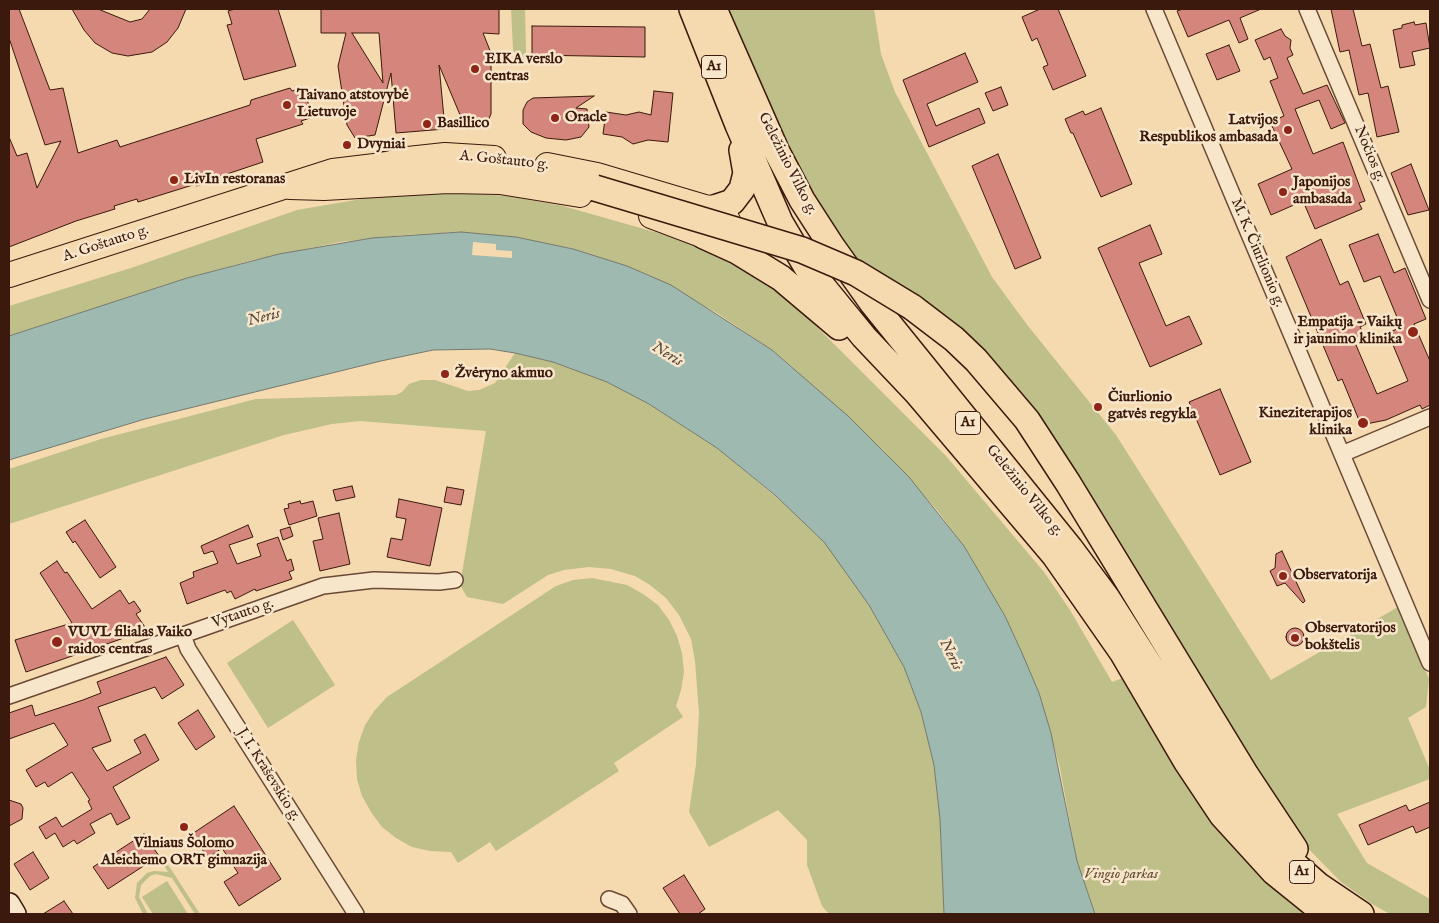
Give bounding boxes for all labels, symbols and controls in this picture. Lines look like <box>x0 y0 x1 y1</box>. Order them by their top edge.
place label: EIKA verslo centras <box>485 51 562 86</box>
road number: A1 <box>702 56 726 78</box>
marker: EIKA verslo centras <box>469 63 481 75</box>
place label: Taivano atstovybė Lietuvoje <box>297 87 409 122</box>
marker: Taivano atstovybė Lietuvoje <box>281 99 293 111</box>
place label: Oracle <box>565 109 607 127</box>
street label: Geležinio Vilko g. <box>753 110 821 218</box>
marker: Oracle <box>549 112 561 124</box>
place label: Latvijos Respublikos ambasada <box>1139 112 1278 147</box>
place label: Basillico <box>437 115 489 133</box>
marker: Basillico <box>421 118 433 130</box>
street label: Nočios g. <box>1349 123 1389 185</box>
marker: Latvijos Respublikos ambasada <box>1282 124 1294 136</box>
place label: Dvyniai <box>357 136 406 154</box>
marker: Dvyniai <box>341 139 353 151</box>
street label: A. Goštauto g. <box>459 147 549 175</box>
place label: LivIn restoranas <box>184 171 285 189</box>
marker: LivIn restoranas <box>168 174 180 186</box>
place label: Japonijos ambasada <box>1293 174 1352 209</box>
marker: Japonijos ambasada <box>1277 186 1289 198</box>
street label: M. K. Čiurlionio g. <box>1226 196 1288 310</box>
street label: A. Goštauto g. <box>61 222 151 266</box>
water label: Neris <box>246 305 282 331</box>
place label: Empatija - Vaikų ir jaunimo klinika <box>1294 314 1402 349</box>
marker: Empatija - Vaikų ir jaunimo klinika <box>1406 325 1420 339</box>
water label: Neris <box>648 338 686 372</box>
place label: Žvėryno akmuo <box>455 365 553 383</box>
marker: Žvėryno akmuo <box>439 368 451 380</box>
place label: Čiurlionio gatvės regykla <box>1108 389 1197 424</box>
marker: Čiurlionio gatvės regykla <box>1092 401 1104 413</box>
place label: Kineziterapijos klinika <box>1258 405 1352 440</box>
road number: A1 <box>956 412 980 434</box>
marker: Kineziterapijos klinika <box>1356 416 1370 430</box>
street label: Geležinio Vilko g. <box>982 442 1066 540</box>
place label: Observatorija <box>1293 567 1377 585</box>
marker: Observatorija <box>1277 570 1289 582</box>
street label: Vytauto g. <box>210 595 276 633</box>
place label: Observatorijos bokštelis <box>1305 620 1396 655</box>
place label: VUVL filialas Vaiko raidos centras <box>68 624 192 659</box>
marker: Observatorijos bokštelis <box>1289 632 1301 644</box>
marker: VUVL filialas Vaiko raidos centras <box>50 635 64 649</box>
water label: Neris <box>934 636 966 674</box>
street label: J. I. Kraševskio g. <box>232 725 304 825</box>
marker: Vilniaus Šolomo Aleichemo ORT gimnazija <box>178 821 190 833</box>
place label: Vilniaus Šolomo Aleichemo ORT gimnazija <box>101 835 267 870</box>
road number: A1 <box>1290 860 1314 884</box>
park label: Vingio parkas <box>1084 866 1158 884</box>

